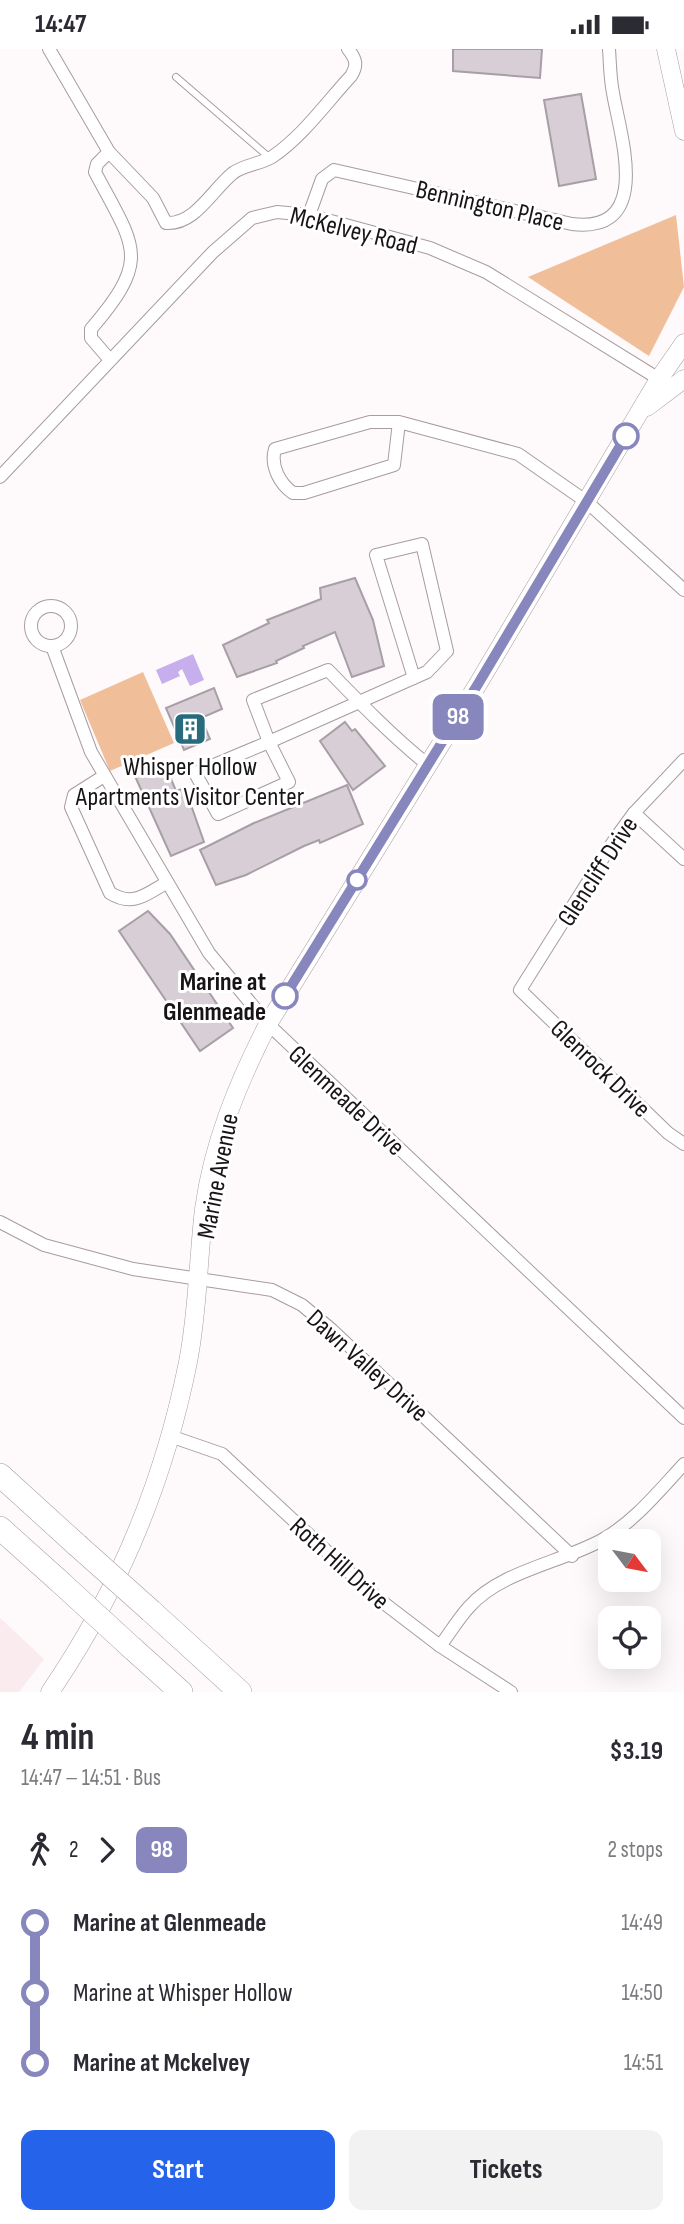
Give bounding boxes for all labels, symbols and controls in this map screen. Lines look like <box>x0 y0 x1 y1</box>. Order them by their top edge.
text: 14:47 <box>35 9 86 40</box>
street label: Bennington Place <box>413 174 567 239</box>
street label: McKelvey Road <box>287 201 420 262</box>
unlabelled marker <box>613 423 639 449</box>
line badge: 98 <box>426 694 490 740</box>
text: 98 <box>447 702 469 731</box>
building icon: Whisper Hollow Apartments Visitor Center <box>171 710 209 748</box>
place label: Whisper Hollow Apartments Visitor Center <box>75 752 305 813</box>
street label: Glencliff Drive <box>551 811 645 932</box>
unlabelled marker <box>347 870 367 890</box>
place label: Marine at Glenmeade <box>163 967 266 1028</box>
marker: Marine at Glenmeade <box>272 983 298 1009</box>
street label: Glenrock Drive <box>543 1014 656 1124</box>
street label: Glenmeade Drive <box>281 1039 410 1163</box>
street label: Marine Avenue <box>191 1111 246 1242</box>
street label: Dawn Valley Drive <box>300 1303 434 1429</box>
street label: Roth Hill Drive <box>283 1511 395 1617</box>
north arrow <box>598 1529 662 1593</box>
map controls <box>598 1529 661 1669</box>
button: locate <box>598 1606 661 1669</box>
text: 4 min <box>21 1715 94 1760</box>
text: $3.19 <box>609 1736 663 1767</box>
text: 14:47 – 14:51 · Bus <box>21 1764 161 1792</box>
icon: walk <box>21 1831 59 1869</box>
icon: forward <box>88 1831 126 1869</box>
text: 98 <box>150 1835 173 1864</box>
text: 2 <box>69 1836 78 1864</box>
text: 2 stops <box>607 1836 663 1864</box>
text: Marine at Glenmeade <box>73 1908 266 1939</box>
text: 14:49 <box>621 1909 663 1937</box>
text: Marine at Whisper Hollow <box>73 1978 293 2009</box>
text: 14:50 <box>622 1979 663 2007</box>
text: Marine at Mckelvey <box>73 2048 250 2079</box>
text: 14:51 <box>624 2049 663 2077</box>
button: Start <box>21 2130 335 2210</box>
button: Tickets <box>349 2130 663 2210</box>

